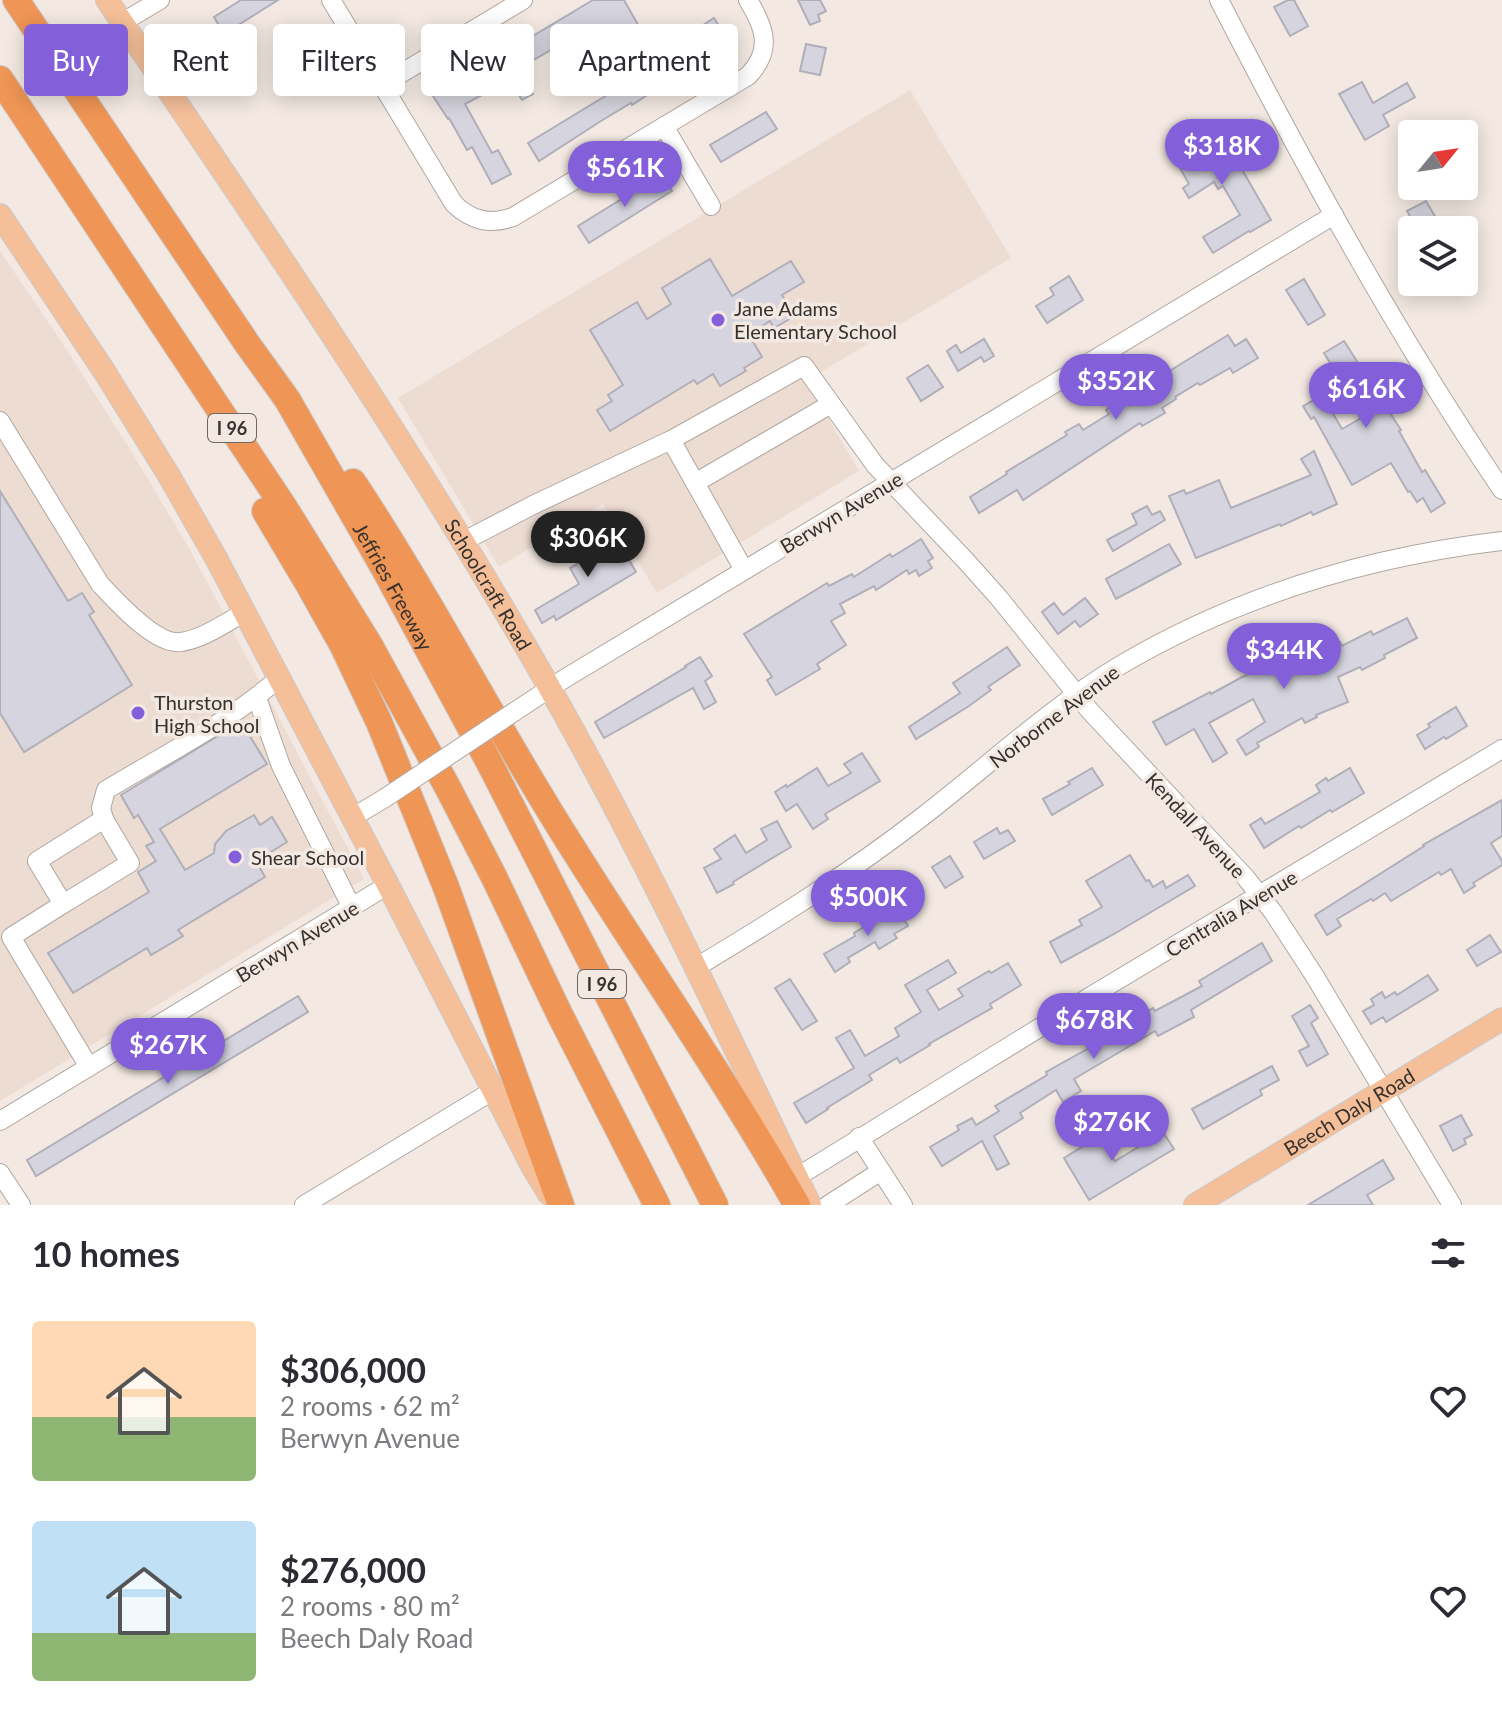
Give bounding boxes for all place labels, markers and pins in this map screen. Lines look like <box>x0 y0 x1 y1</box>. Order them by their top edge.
pin: $318K <box>1166 119 1278 187</box>
pin: $561K <box>569 141 681 209</box>
place label: Jane Adams Elementary School <box>734 296 897 343</box>
marker: Jane Adams Elementary School <box>709 311 727 329</box>
pin: $352K <box>1060 354 1172 422</box>
pin: $616K <box>1310 362 1422 430</box>
pin: $306K <box>532 511 644 579</box>
pin: $344K <box>1228 623 1340 691</box>
place label: Thurston High School <box>154 690 260 737</box>
marker: Thurston High School <box>129 704 147 722</box>
place label: Shear School <box>251 845 364 869</box>
marker: Shear School <box>226 848 244 866</box>
pin: $500K <box>812 870 924 938</box>
pin: $678K <box>1038 993 1150 1061</box>
pin: $267K <box>112 1018 224 1086</box>
pin: $276K <box>1056 1095 1168 1163</box>

